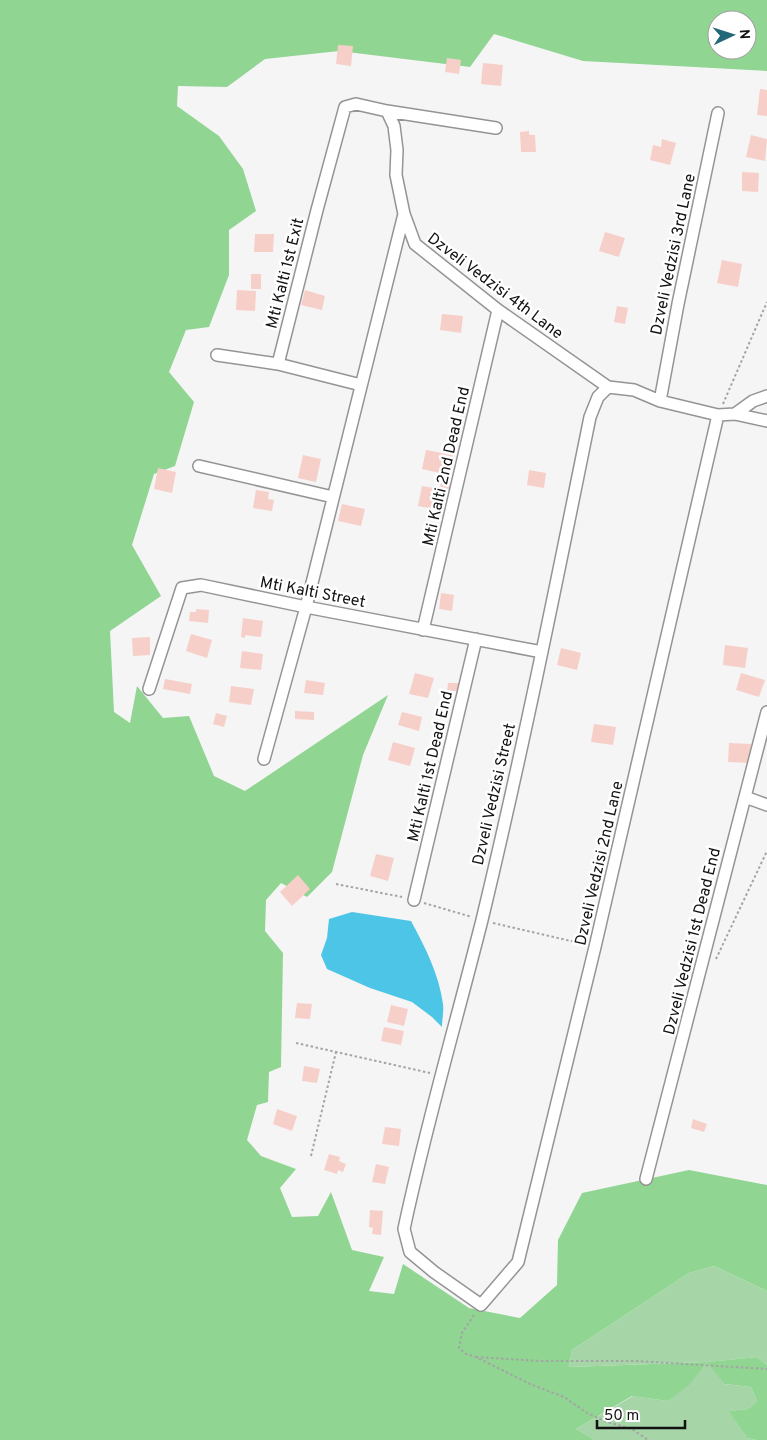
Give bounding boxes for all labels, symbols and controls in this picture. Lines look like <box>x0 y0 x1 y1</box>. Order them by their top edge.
north arrow <box>707 10 757 60</box>
text: N <box>735 29 752 40</box>
street label: Dzveli Vedzisi 3rd Lane <box>647 172 701 337</box>
street label: Mti Kalti 1st Exit <box>262 216 309 331</box>
street label: Dzveli Vedzisi 4th Lane <box>423 229 567 344</box>
street label: Mti Kalti 2nd Dead End <box>419 385 475 548</box>
street label: Mti Kalti Street <box>258 573 367 613</box>
street label: Mti Kalti 1st Dead End <box>404 689 458 844</box>
street label: Dzveli Vedzisi Street <box>469 722 521 867</box>
street label: Dzveli Vedzisi 2nd Lane <box>571 779 629 948</box>
street label: Dzveli Vedzisi 1st Dead End <box>660 846 726 1037</box>
scale bar <box>597 1398 684 1430</box>
text: 50 m <box>604 1407 639 1426</box>

